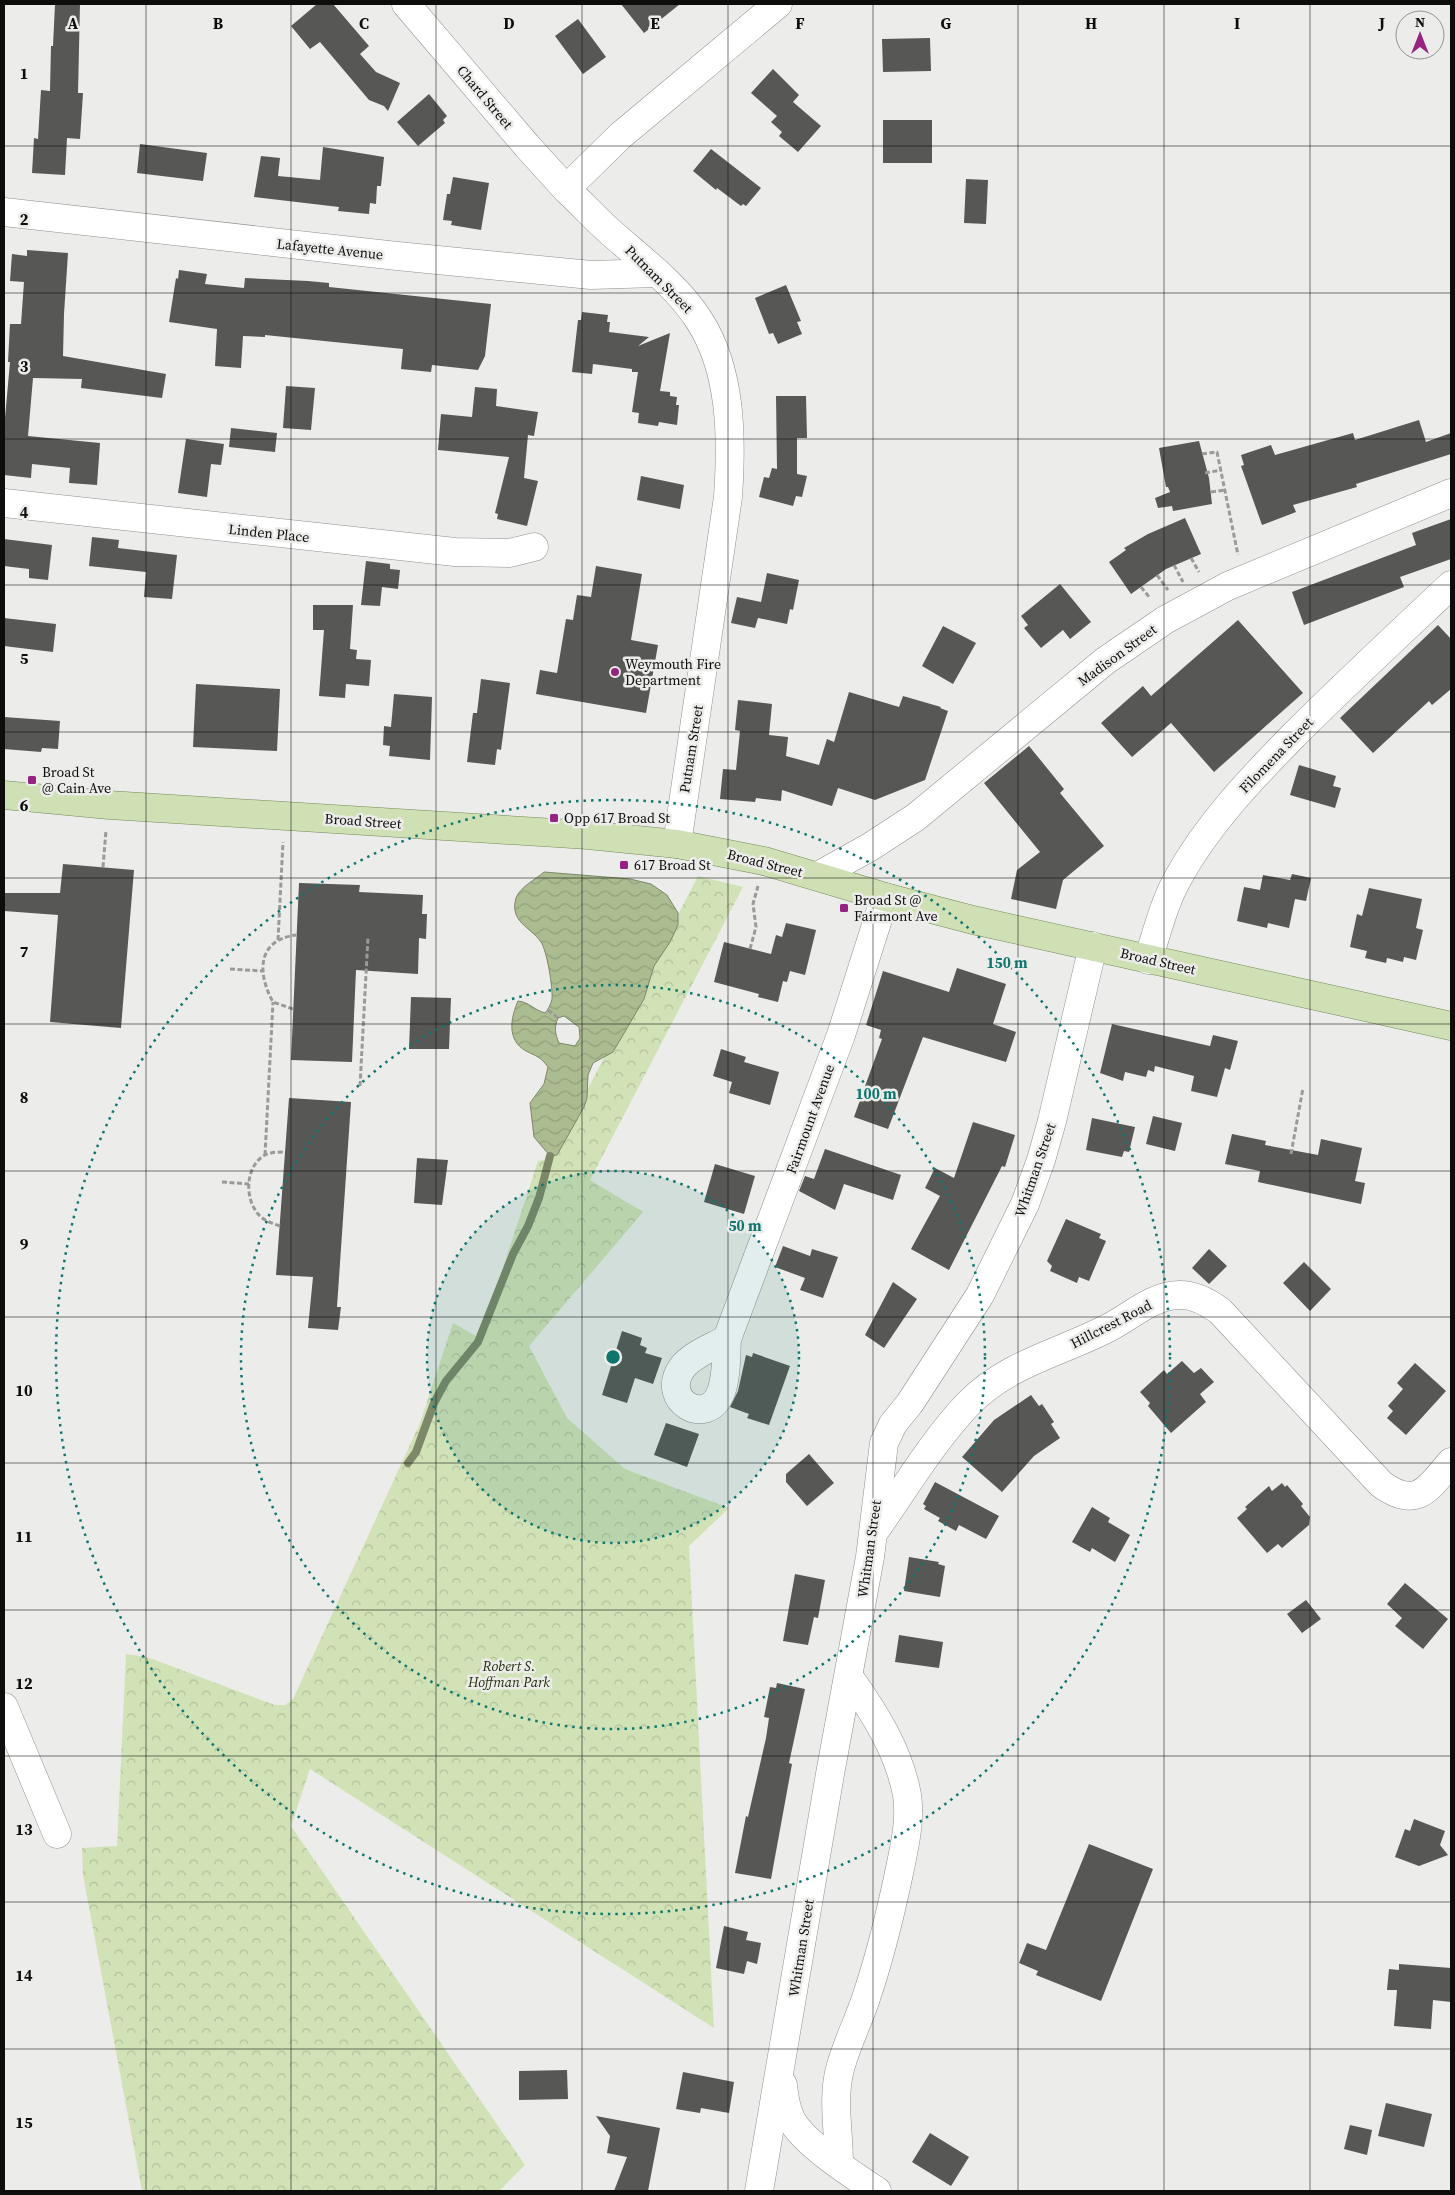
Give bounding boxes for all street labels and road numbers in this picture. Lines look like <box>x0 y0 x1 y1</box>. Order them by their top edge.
street label: Chard Street <box>452 61 518 133</box>
street label: Lafayette Avenue <box>276 233 384 265</box>
street label: Putnam Street <box>621 241 698 318</box>
street label: Linden Place <box>228 519 310 547</box>
street label: Madison Street <box>1073 619 1161 691</box>
street label: Putnam Street <box>674 703 708 794</box>
street label: Filomena Street <box>1234 712 1318 797</box>
street label: Broad Street <box>324 808 402 834</box>
street label: Broad Street <box>725 844 805 882</box>
street label: Broad Street <box>1118 943 1198 979</box>
street label: Fairmount Avenue <box>781 1061 839 1177</box>
street label: Whitman Street <box>1010 1120 1061 1220</box>
street label: Hillcrest Road <box>1067 1295 1155 1353</box>
street label: Whitman Street <box>852 1499 886 1599</box>
street label: Whitman Street <box>783 1897 819 1998</box>

